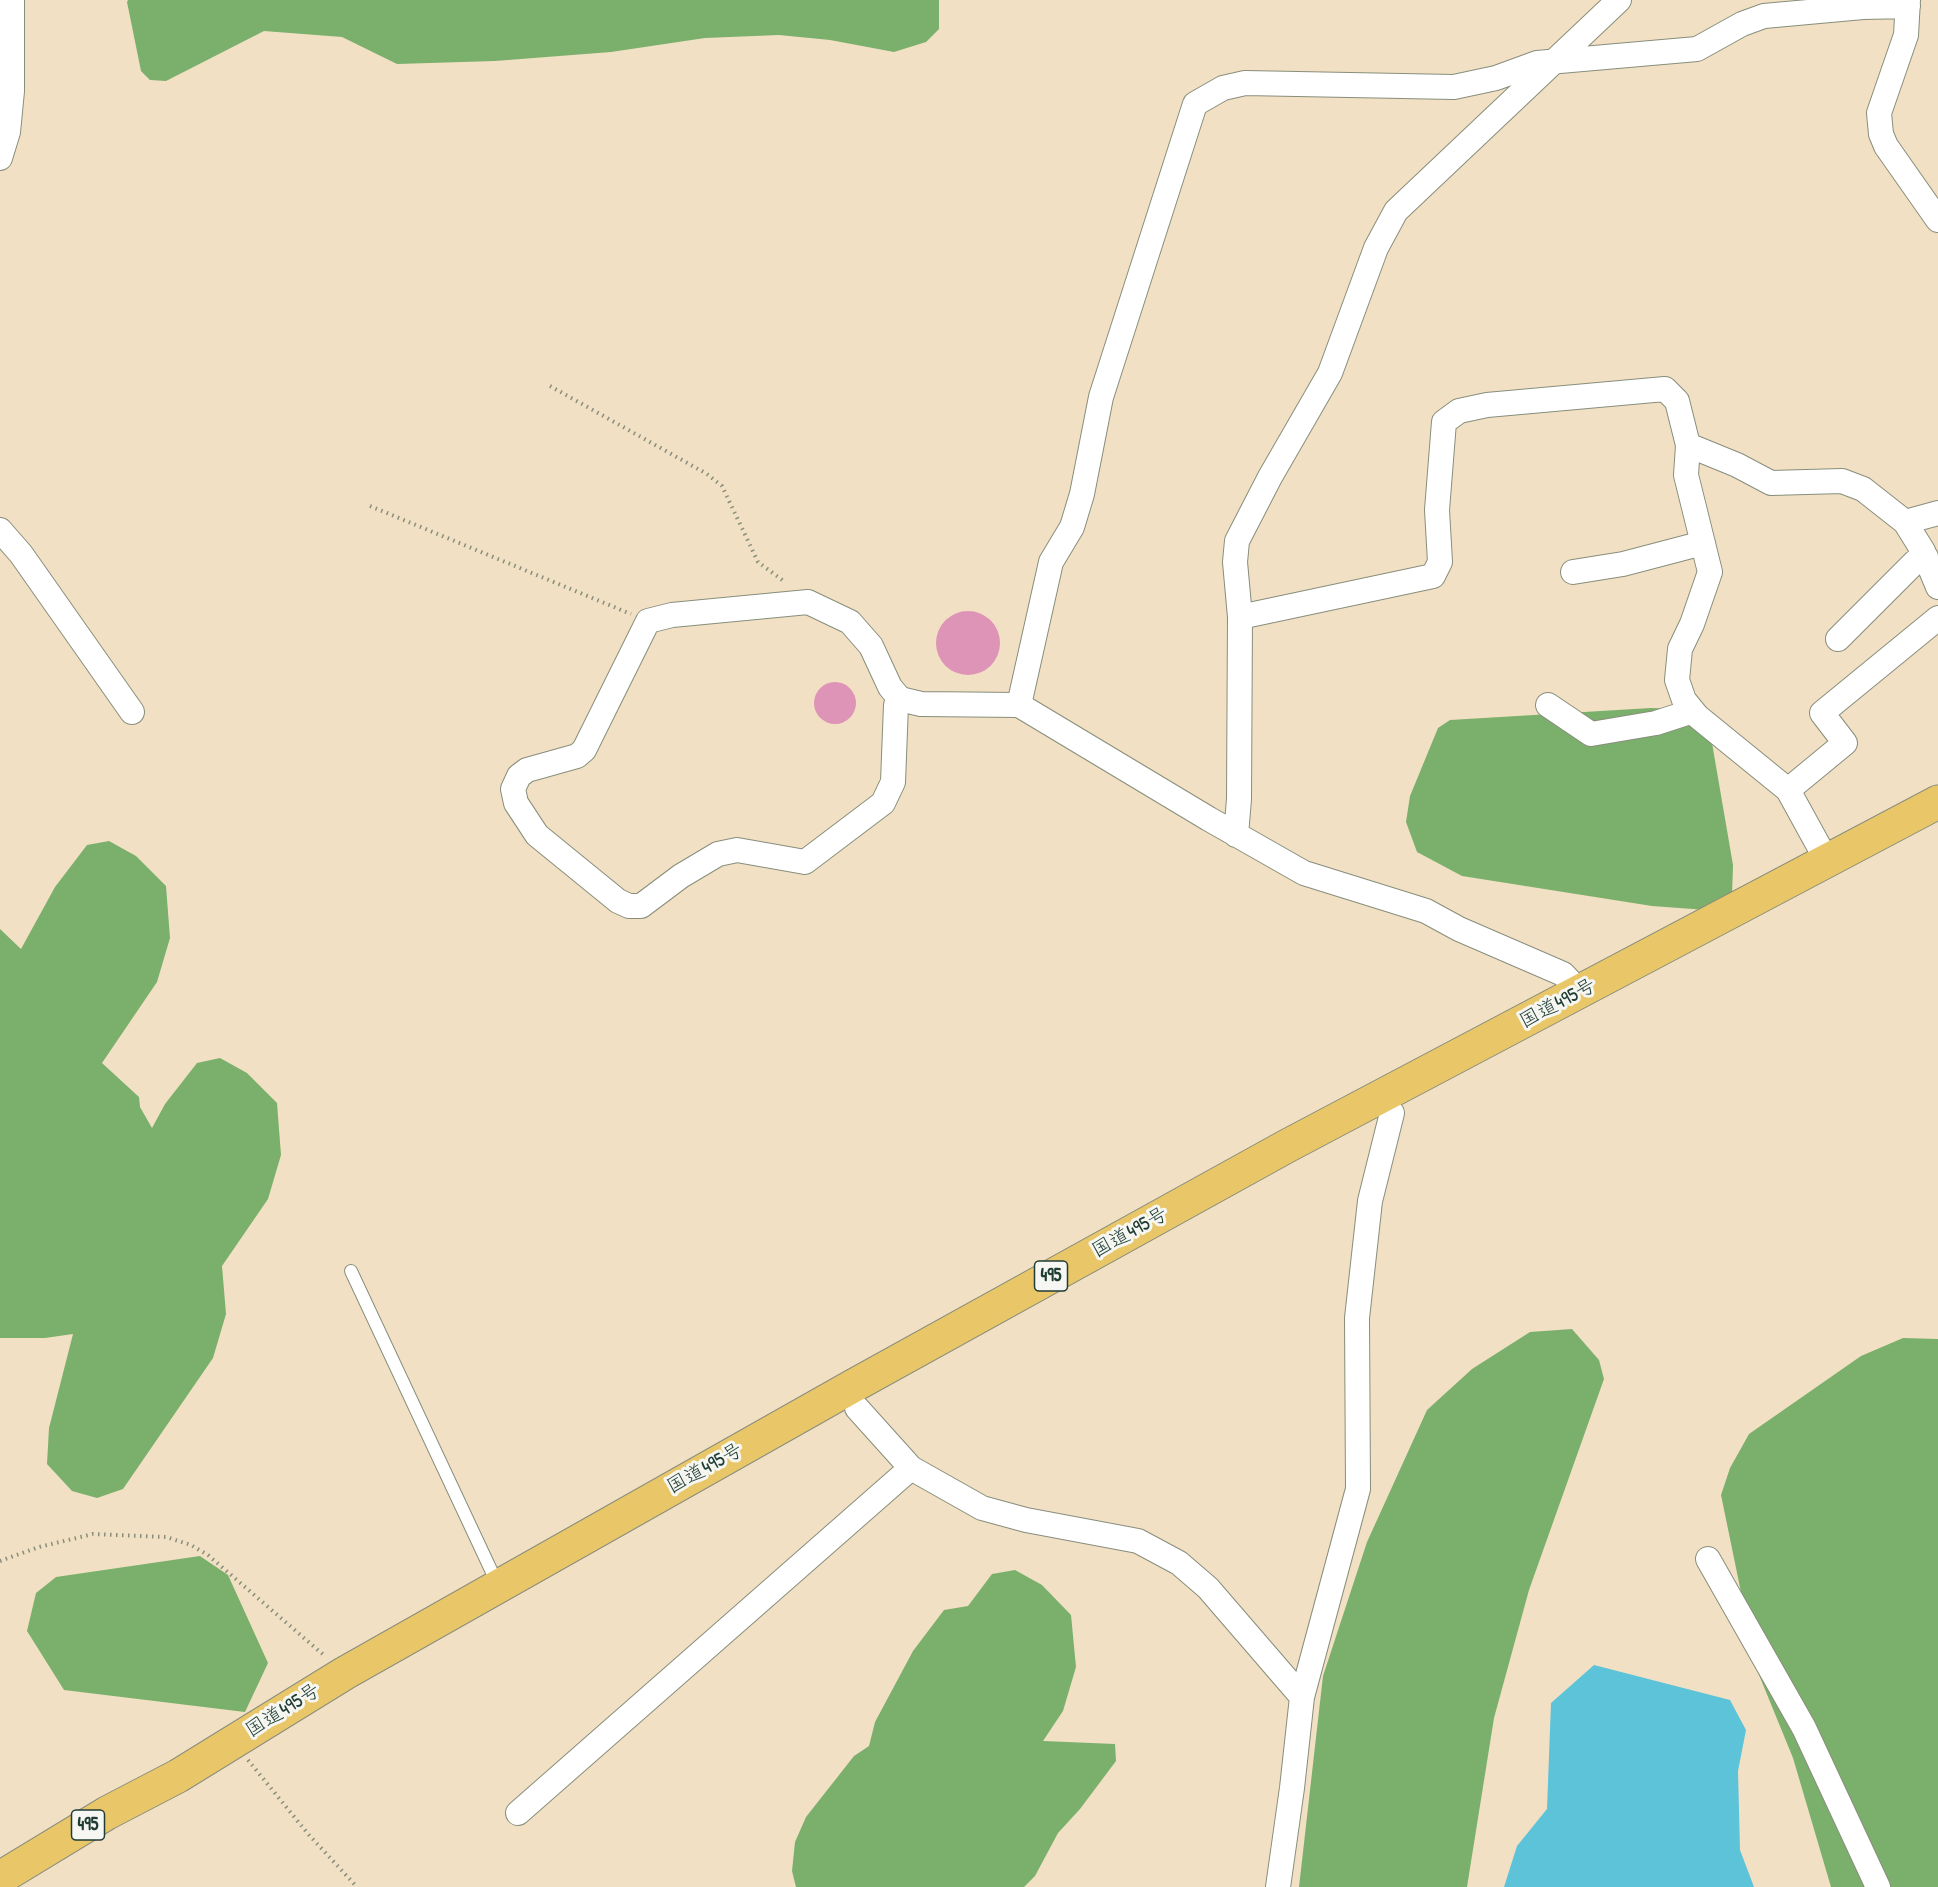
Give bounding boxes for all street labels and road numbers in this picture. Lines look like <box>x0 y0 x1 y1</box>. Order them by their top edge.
street label: 国道495号 <box>1516 974 1600 1034</box>
street label: 国道495号 <box>1088 1202 1172 1264</box>
road number: 495 <box>1034 1261 1068 1291</box>
street label: 国道495号 <box>663 1438 747 1500</box>
street label: 国道495号 <box>241 1679 325 1743</box>
road number: 495 <box>72 1810 104 1840</box>

